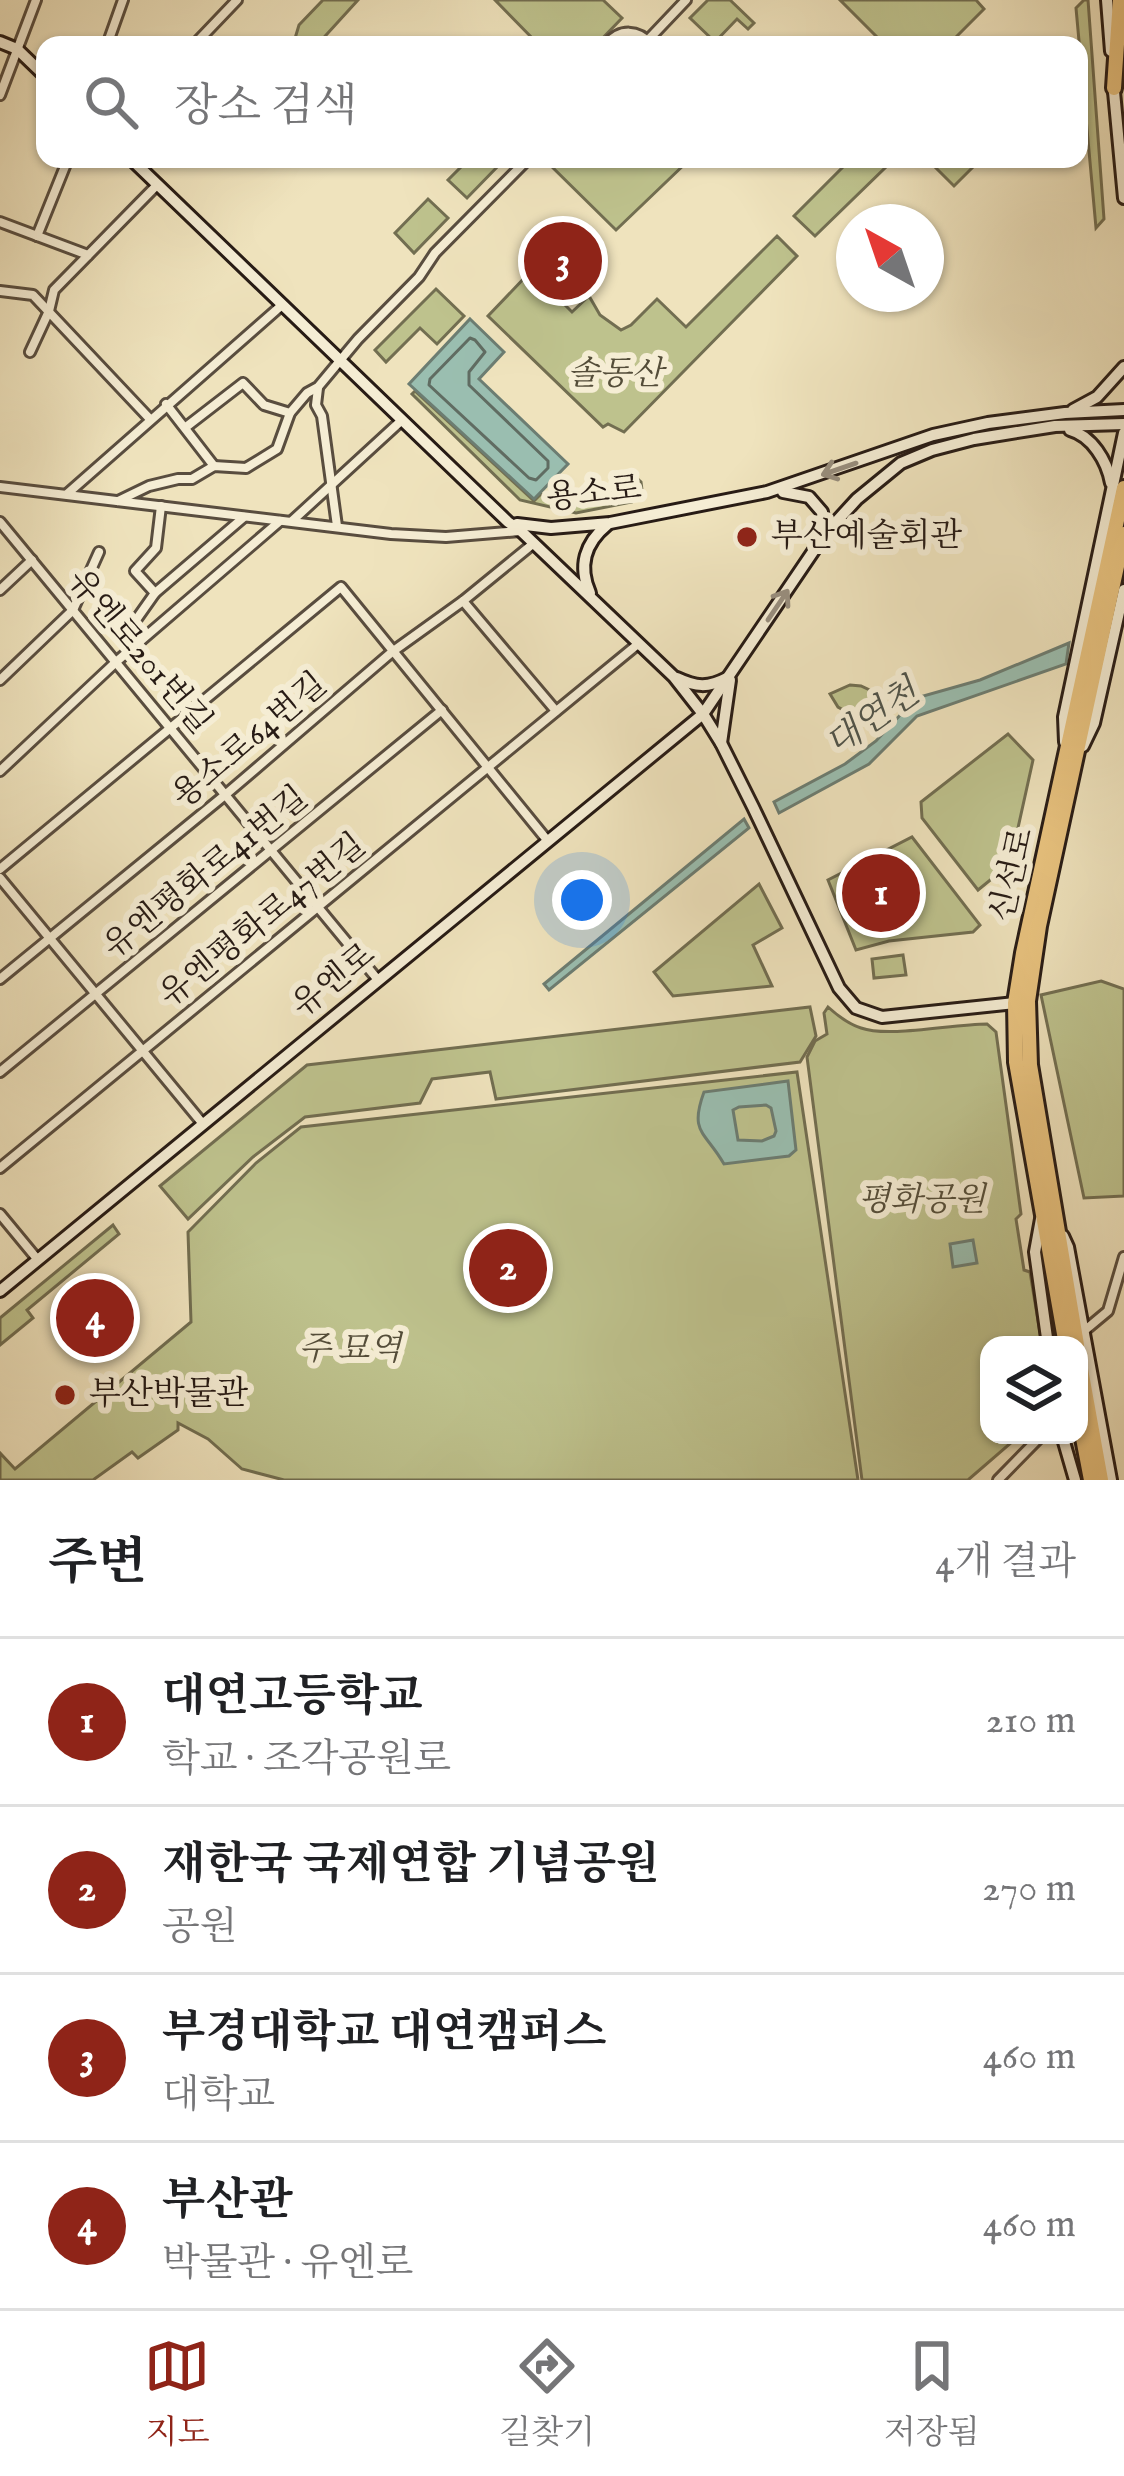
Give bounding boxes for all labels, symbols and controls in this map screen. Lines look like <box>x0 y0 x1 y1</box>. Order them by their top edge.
search box <box>36 36 1088 168</box>
icon: search <box>78 69 144 135</box>
text: 장소 검색 <box>174 79 358 136</box>
north arrow <box>836 204 944 312</box>
pin: 3 <box>524 216 602 306</box>
park label: 솔동산 <box>567 354 667 396</box>
one-way arrow <box>821 460 858 481</box>
street label: 용소로 <box>544 468 644 520</box>
place label: 부산예술회관 <box>771 516 962 558</box>
marker: 부산예술회관 <box>734 524 760 550</box>
street label: 유엔로201번길 <box>58 561 220 743</box>
one-way arrow <box>765 589 790 623</box>
street label: 용소로64번길 <box>164 664 336 818</box>
water label: 대연천 <box>817 669 931 768</box>
street label: 유엔평화로41번길 <box>95 778 317 968</box>
street label: 신선로 <box>982 824 1044 926</box>
street label: 유엔평화로47번길 <box>151 825 375 1017</box>
pin: 1 <box>842 848 920 938</box>
your location <box>552 870 612 930</box>
street label: 유엔로 <box>284 935 384 1027</box>
park label: 평화공원 <box>858 1180 988 1222</box>
pin: 2 <box>469 1223 547 1313</box>
pin: 4 <box>56 1273 134 1363</box>
park label: 주 묘역 <box>299 1329 403 1371</box>
map controls <box>980 1336 1088 1444</box>
button: layers <box>980 1336 1088 1444</box>
place label: 부산박물관 <box>89 1374 249 1416</box>
marker: 부산박물관 <box>52 1382 78 1408</box>
text: 주변 <box>48 1532 147 1597</box>
text: 4개 결과 <box>935 1539 1076 1588</box>
text: 대연고등학교 <box>162 1669 423 1726</box>
text: 1 <box>80 1697 94 1746</box>
text: 210 m <box>986 1697 1076 1746</box>
text: 학교 · 조각공원로 <box>162 1736 451 1785</box>
text: 재한국 국제연합 기념공원 <box>162 1837 660 1894</box>
text: 2 <box>78 1865 96 1914</box>
text: 270 m <box>982 1865 1076 1914</box>
text: 공원 <box>162 1904 237 1953</box>
text: 부경대학교 대연캠퍼스 <box>162 2005 607 2062</box>
text: 3 <box>80 2033 94 2082</box>
text: 460 m <box>983 2033 1076 2082</box>
text: 대학교 <box>162 2072 275 2121</box>
text: 부산관 <box>162 2173 292 2230</box>
text: 4 <box>77 2201 97 2250</box>
text: 460 m <box>983 2201 1076 2250</box>
text: 박물관 · 유엔로 <box>162 2240 414 2289</box>
tab: 지도 <box>144 2333 210 2455</box>
tab: 길찾기 <box>499 2333 595 2455</box>
tab: 저장됨 <box>884 2333 980 2455</box>

